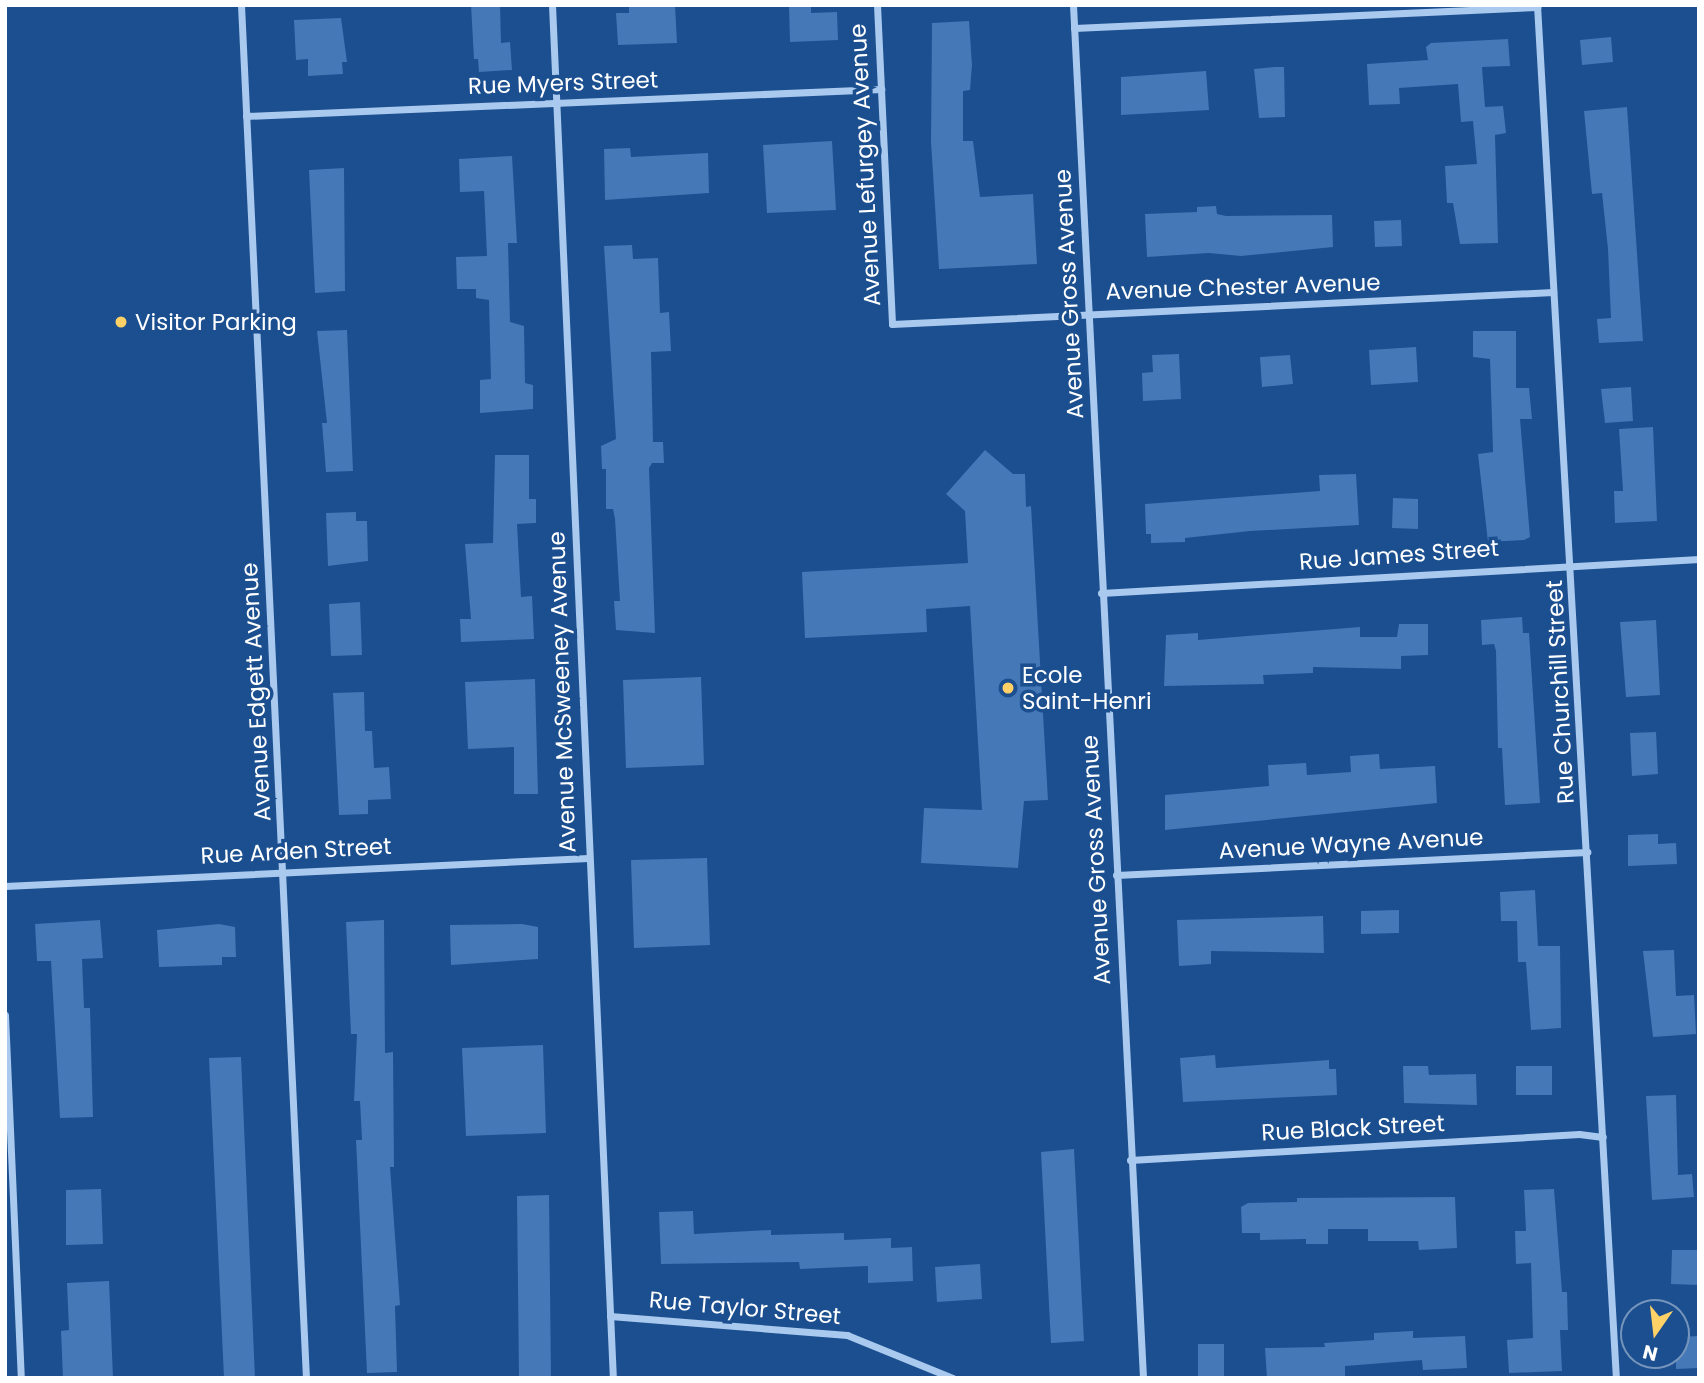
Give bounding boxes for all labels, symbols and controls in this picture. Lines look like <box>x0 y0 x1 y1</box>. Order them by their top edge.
street label: Avenue Lefurgey Avenue <box>844 23 886 307</box>
street label: Rue Myers Street <box>467 66 659 100</box>
street label: Avenue Gross Avenue <box>1049 168 1089 420</box>
street label: Avenue Chester Avenue <box>1105 268 1381 306</box>
place label: Visitor Parking <box>135 308 297 336</box>
marker: Visitor Parking <box>113 314 129 330</box>
street label: Avenue McSweeney Avenue <box>543 531 581 853</box>
street label: Rue James Street <box>1298 534 1500 576</box>
street label: Avenue Edgett Avenue <box>235 562 277 822</box>
street label: Rue Churchill Street <box>1540 579 1580 805</box>
place label: Ecole Saint-Henri <box>1022 661 1152 715</box>
marker: Ecole Saint-Henri <box>1000 680 1016 696</box>
street label: Avenue Gross Avenue <box>1076 734 1116 986</box>
street label: Avenue Wayne Avenue <box>1218 823 1484 865</box>
street label: Rue Arden Street <box>200 832 392 870</box>
street label: Rue Black Street <box>1261 1109 1445 1147</box>
street label: Rue Taylor Street <box>648 1286 842 1330</box>
north arrow <box>1620 1299 1690 1369</box>
text: N <box>1640 1338 1660 1368</box>

